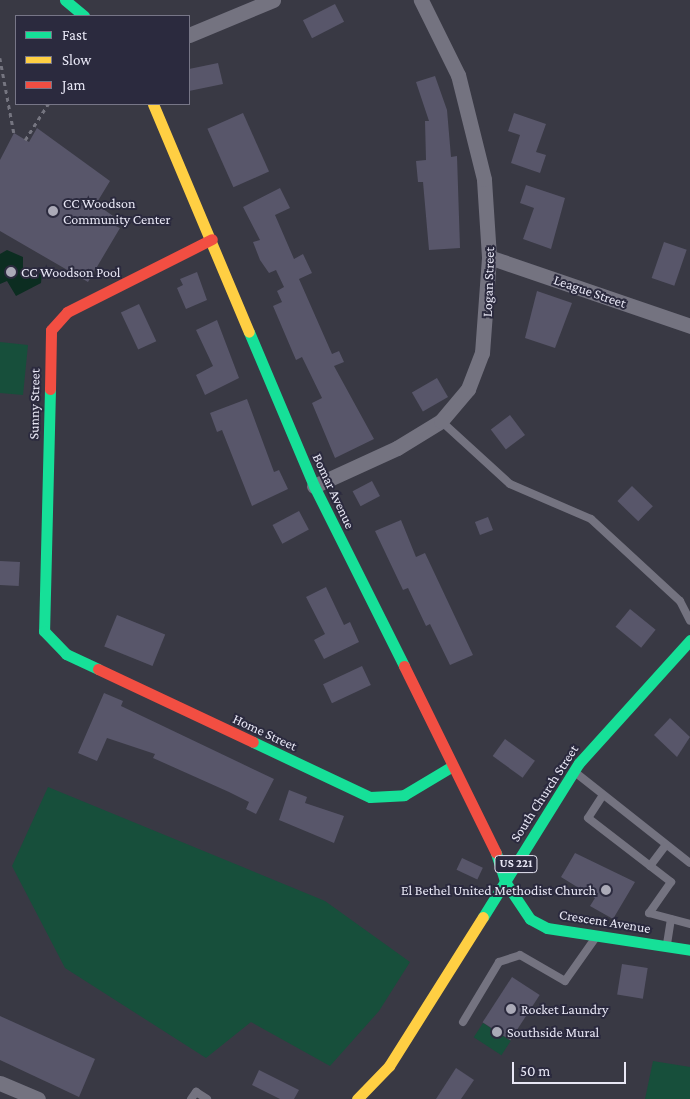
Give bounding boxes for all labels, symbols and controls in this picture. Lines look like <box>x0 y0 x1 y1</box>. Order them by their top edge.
legend <box>15 15 190 105</box>
text: Fast <box>62 27 87 43</box>
text: Slow <box>62 52 91 68</box>
text: Jam <box>62 77 85 93</box>
place label: CC Woodson Community Center <box>63 195 170 228</box>
marker: CC Woodson Community Center <box>47 205 59 217</box>
street label: Logan Street <box>478 247 498 317</box>
place label: CC Woodson Pool <box>21 264 121 280</box>
marker: CC Woodson Pool <box>5 266 17 278</box>
street label: League Street <box>552 271 628 311</box>
street label: Sunny Street <box>25 368 43 440</box>
street label: Bomar Avenue <box>309 451 359 531</box>
street label: Home Street <box>230 710 300 754</box>
street label: South Church Street <box>506 741 582 845</box>
road number: US 221 <box>494 854 538 874</box>
place label: El Bethel United Methodist Church <box>401 882 596 898</box>
marker: El Bethel United Methodist Church <box>600 884 612 896</box>
street label: Crescent Avenue <box>558 905 652 937</box>
place label: Rocket Laundry <box>521 1001 609 1017</box>
marker: Rocket Laundry <box>505 1003 517 1015</box>
place label: Southside Mural <box>507 1024 599 1040</box>
marker: Southside Mural <box>491 1026 503 1038</box>
scale bar <box>515 1052 629 1084</box>
text: 50 m <box>520 1063 550 1079</box>

